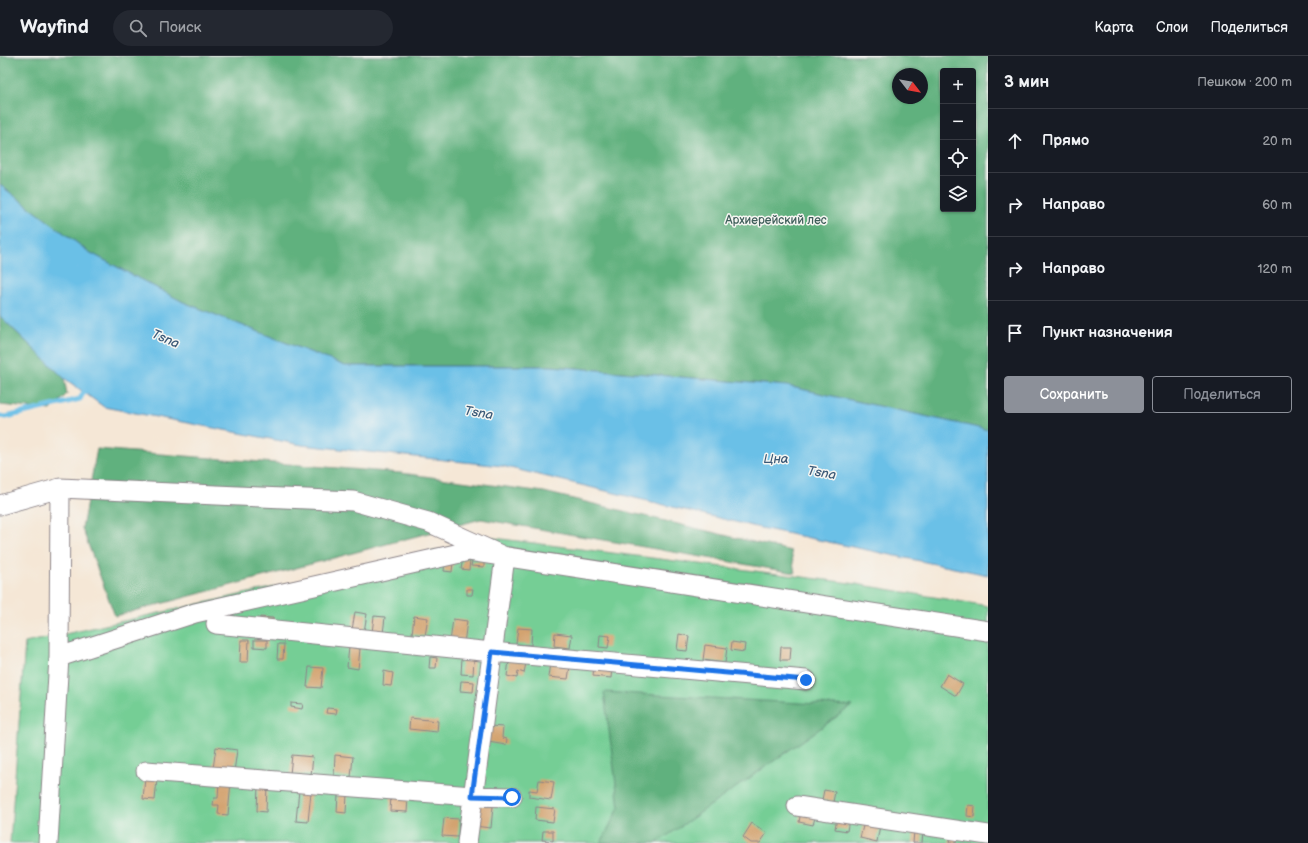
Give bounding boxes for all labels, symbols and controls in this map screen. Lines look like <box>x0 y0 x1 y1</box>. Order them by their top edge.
search box <box>113 10 393 46</box>
text: Wayfind <box>20 16 89 39</box>
icon: search <box>127 17 149 39</box>
text: Поиск <box>159 18 202 37</box>
text: Карта <box>1094 19 1134 36</box>
text: Слои <box>1156 19 1188 36</box>
text: Поделиться <box>1210 19 1288 36</box>
north arrow <box>892 68 928 104</box>
map controls <box>940 68 976 212</box>
button: + <box>940 68 976 104</box>
text: 3 мин <box>1004 72 1049 92</box>
text: Пешком · 200 m <box>1197 74 1292 90</box>
button: − <box>940 104 976 140</box>
icon: ahead <box>1004 130 1026 152</box>
text: Прямо <box>1042 131 1089 150</box>
text: 20 m <box>1262 133 1292 149</box>
button: locate <box>940 140 976 176</box>
button: layers <box>940 176 976 212</box>
icon: right <box>1004 194 1026 216</box>
text: Направо <box>1042 195 1105 214</box>
text: 60 m <box>1262 197 1292 213</box>
park label: Архиерейский лес <box>724 213 827 228</box>
icon: right <box>1004 258 1026 280</box>
text: Направо <box>1042 259 1105 278</box>
text: 120 m <box>1257 261 1292 277</box>
icon: arrive <box>1004 322 1026 344</box>
text: Пункт назначения <box>1042 323 1173 342</box>
water label: Tsna <box>149 326 182 352</box>
button: Сохранить <box>1004 376 1144 413</box>
button: Поделиться <box>1152 376 1292 413</box>
water label: Tsna <box>463 403 494 423</box>
water label: Цна <box>763 451 789 467</box>
water label: Tsna <box>806 463 837 483</box>
route end <box>797 671 815 689</box>
route start <box>503 788 521 806</box>

